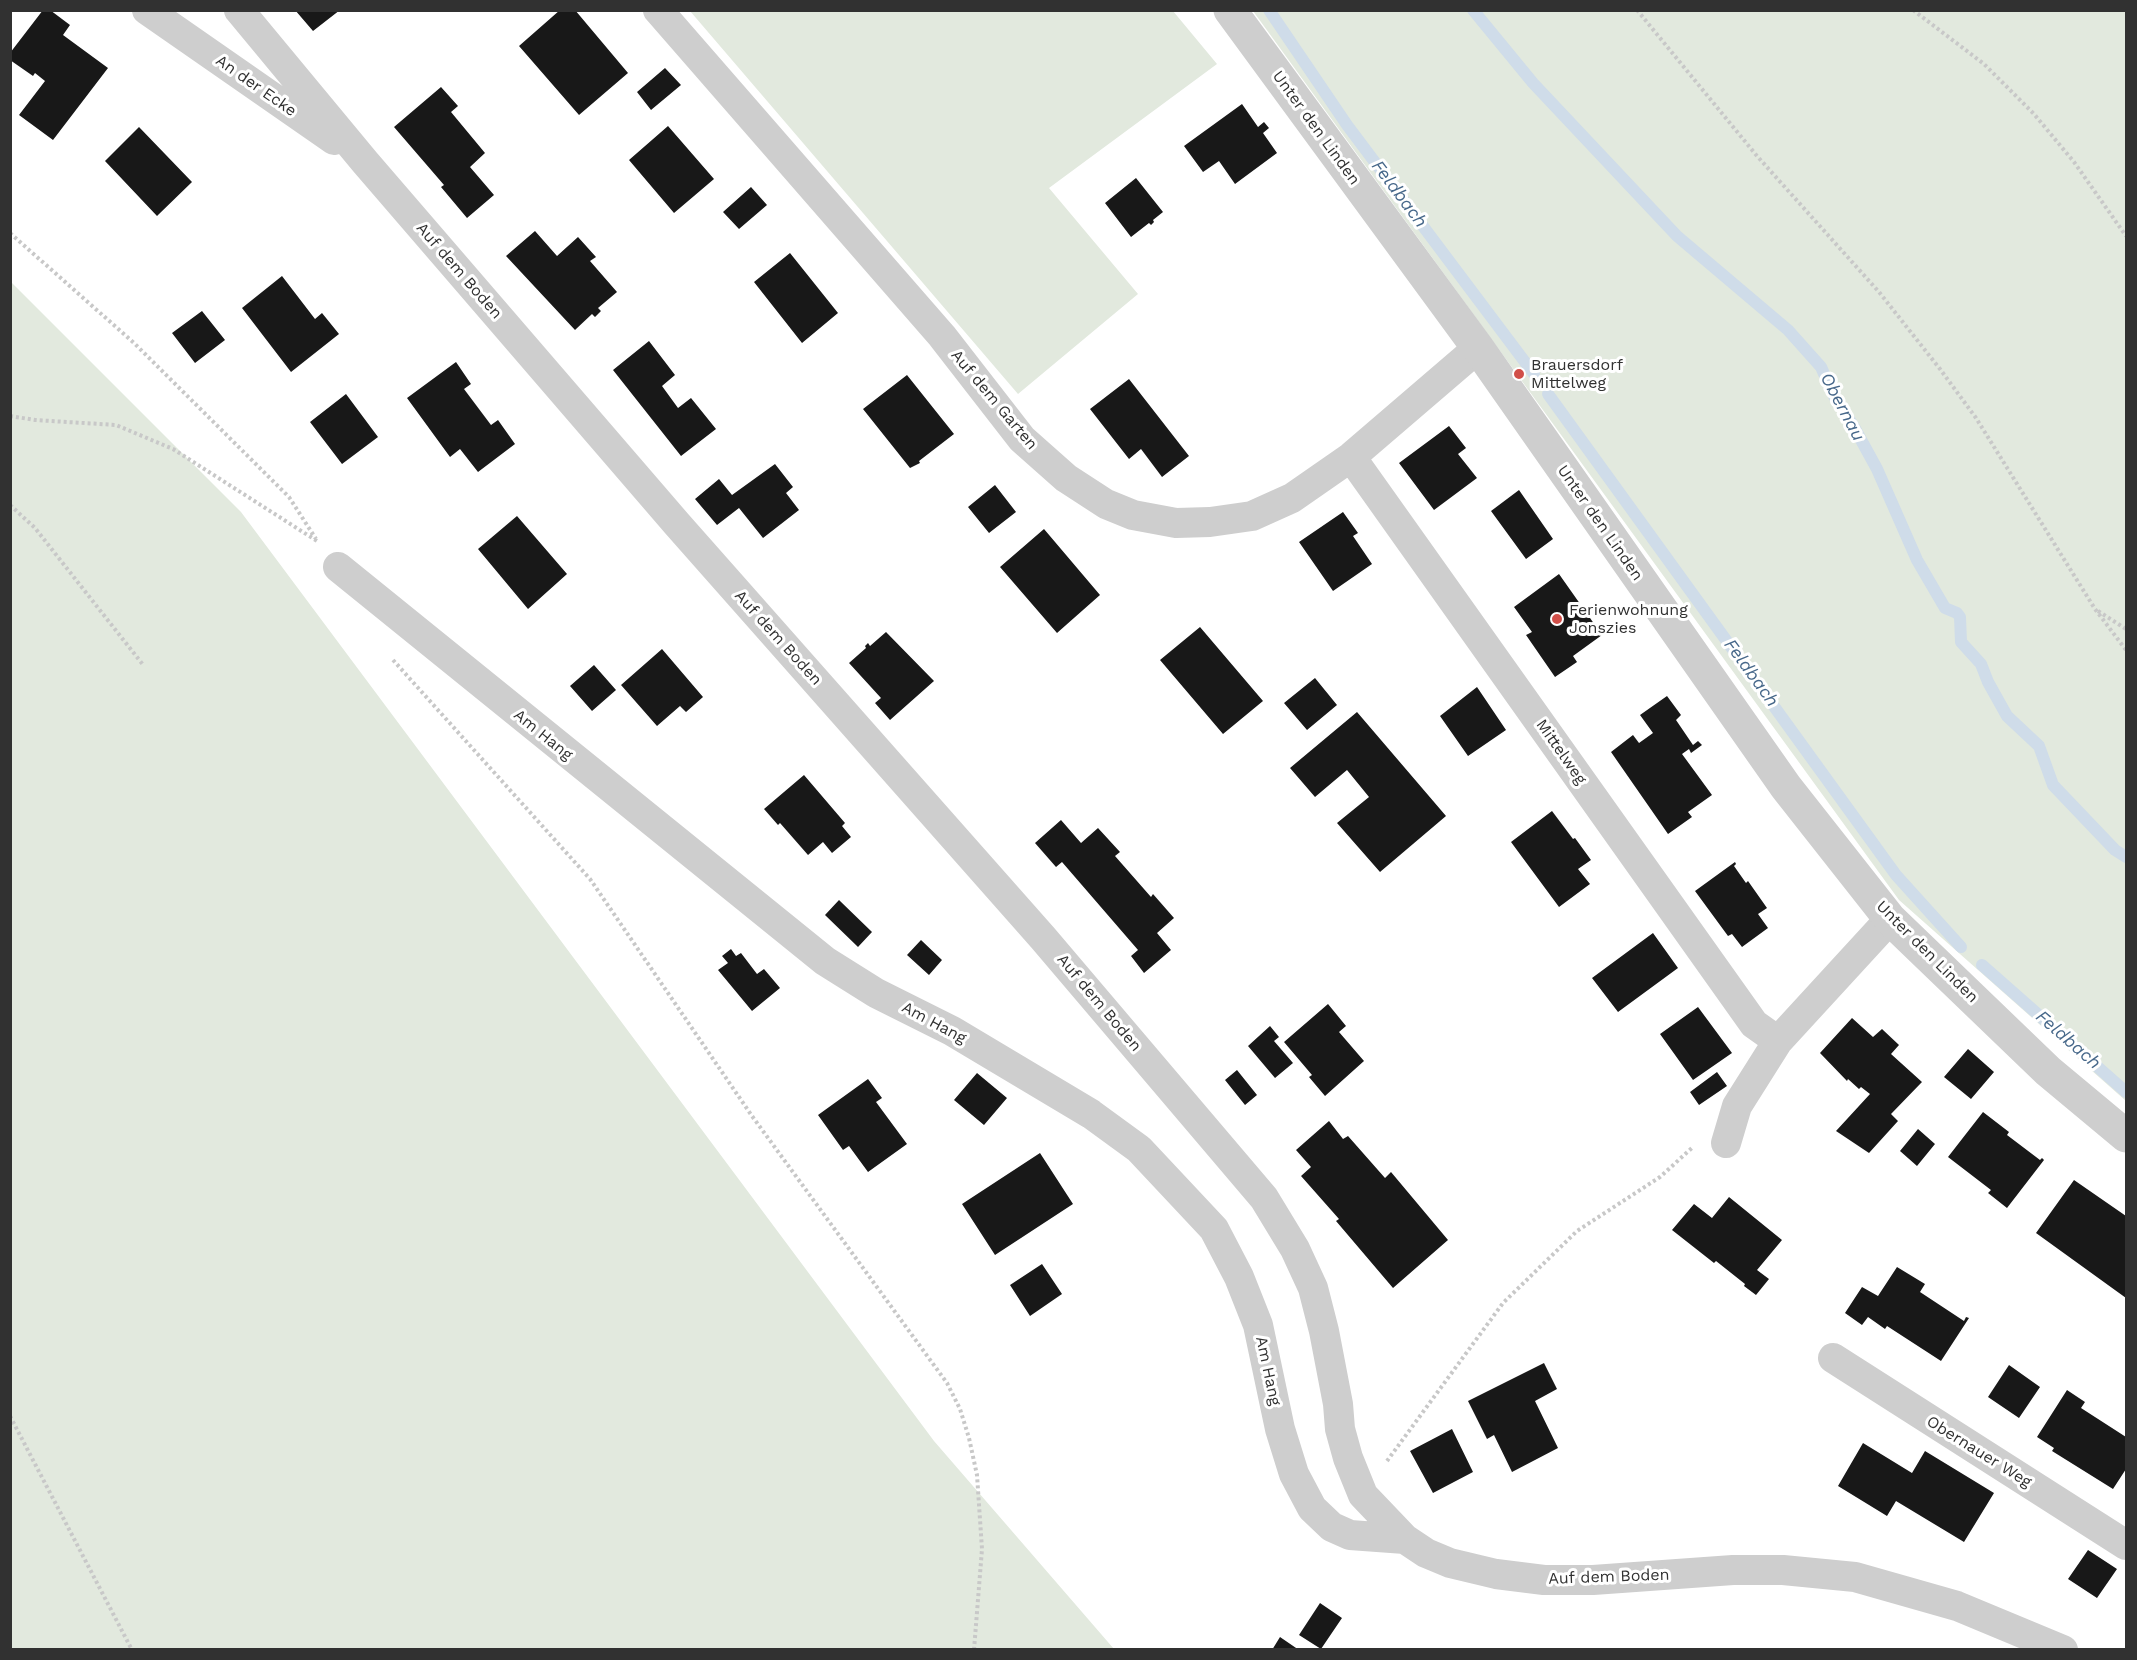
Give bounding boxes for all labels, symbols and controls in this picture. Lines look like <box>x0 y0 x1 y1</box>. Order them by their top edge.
street label: An der Ecke <box>212 51 300 121</box>
street label: Unter den Linden <box>1268 67 1364 189</box>
water label: Feldbach <box>1367 156 1431 232</box>
street label: Auf dem Boden <box>412 219 506 323</box>
street label: Auf dem Garten <box>947 346 1041 454</box>
place label: Brauersdorf Mittelweg <box>1531 355 1623 393</box>
marker: Brauersdorf Mittelweg <box>1512 367 1526 381</box>
water label: Obernau <box>1815 369 1869 445</box>
street label: Unter den Linden <box>1553 462 1647 584</box>
street label: Auf dem Boden <box>730 587 826 689</box>
place label: Ferienwohnung Jonszies <box>1569 600 1688 638</box>
marker: Ferienwohnung Jonszies <box>1550 612 1564 626</box>
water label: Feldbach <box>1719 635 1783 711</box>
street label: Am Hang <box>510 705 576 765</box>
street label: Mittelweg <box>1532 716 1590 788</box>
street label: Unter den Linden <box>1872 897 1982 1007</box>
street label: Auf dem Boden <box>1053 950 1145 1056</box>
street label: Am Hang <box>898 998 970 1048</box>
water label: Feldbach <box>2031 1006 2105 1074</box>
street label: Am Hang <box>1251 1335 1285 1407</box>
street label: Obernauer Weg <box>1923 1412 2035 1492</box>
street label: Auf dem Boden <box>1548 1565 1670 1589</box>

